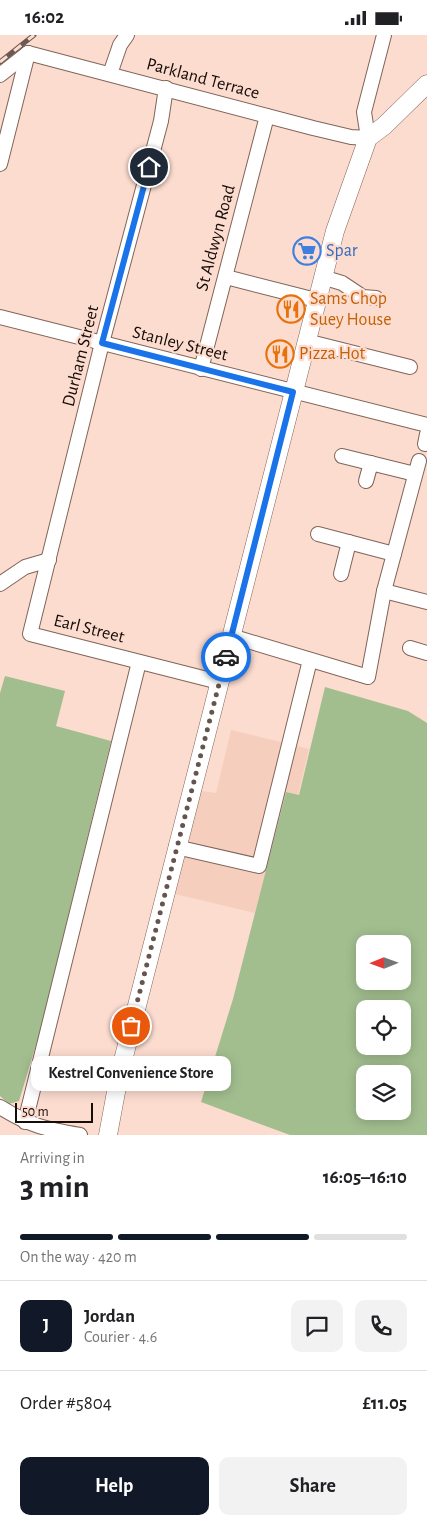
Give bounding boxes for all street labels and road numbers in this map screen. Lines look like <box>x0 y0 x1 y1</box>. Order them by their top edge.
street label: Parkland Terrace <box>145 55 261 103</box>
street label: St Aldwyn Road <box>193 183 239 293</box>
street label: Durham Street <box>60 303 102 408</box>
street label: Stanley Street <box>131 323 230 365</box>
street label: Earl Street <box>52 612 126 647</box>

